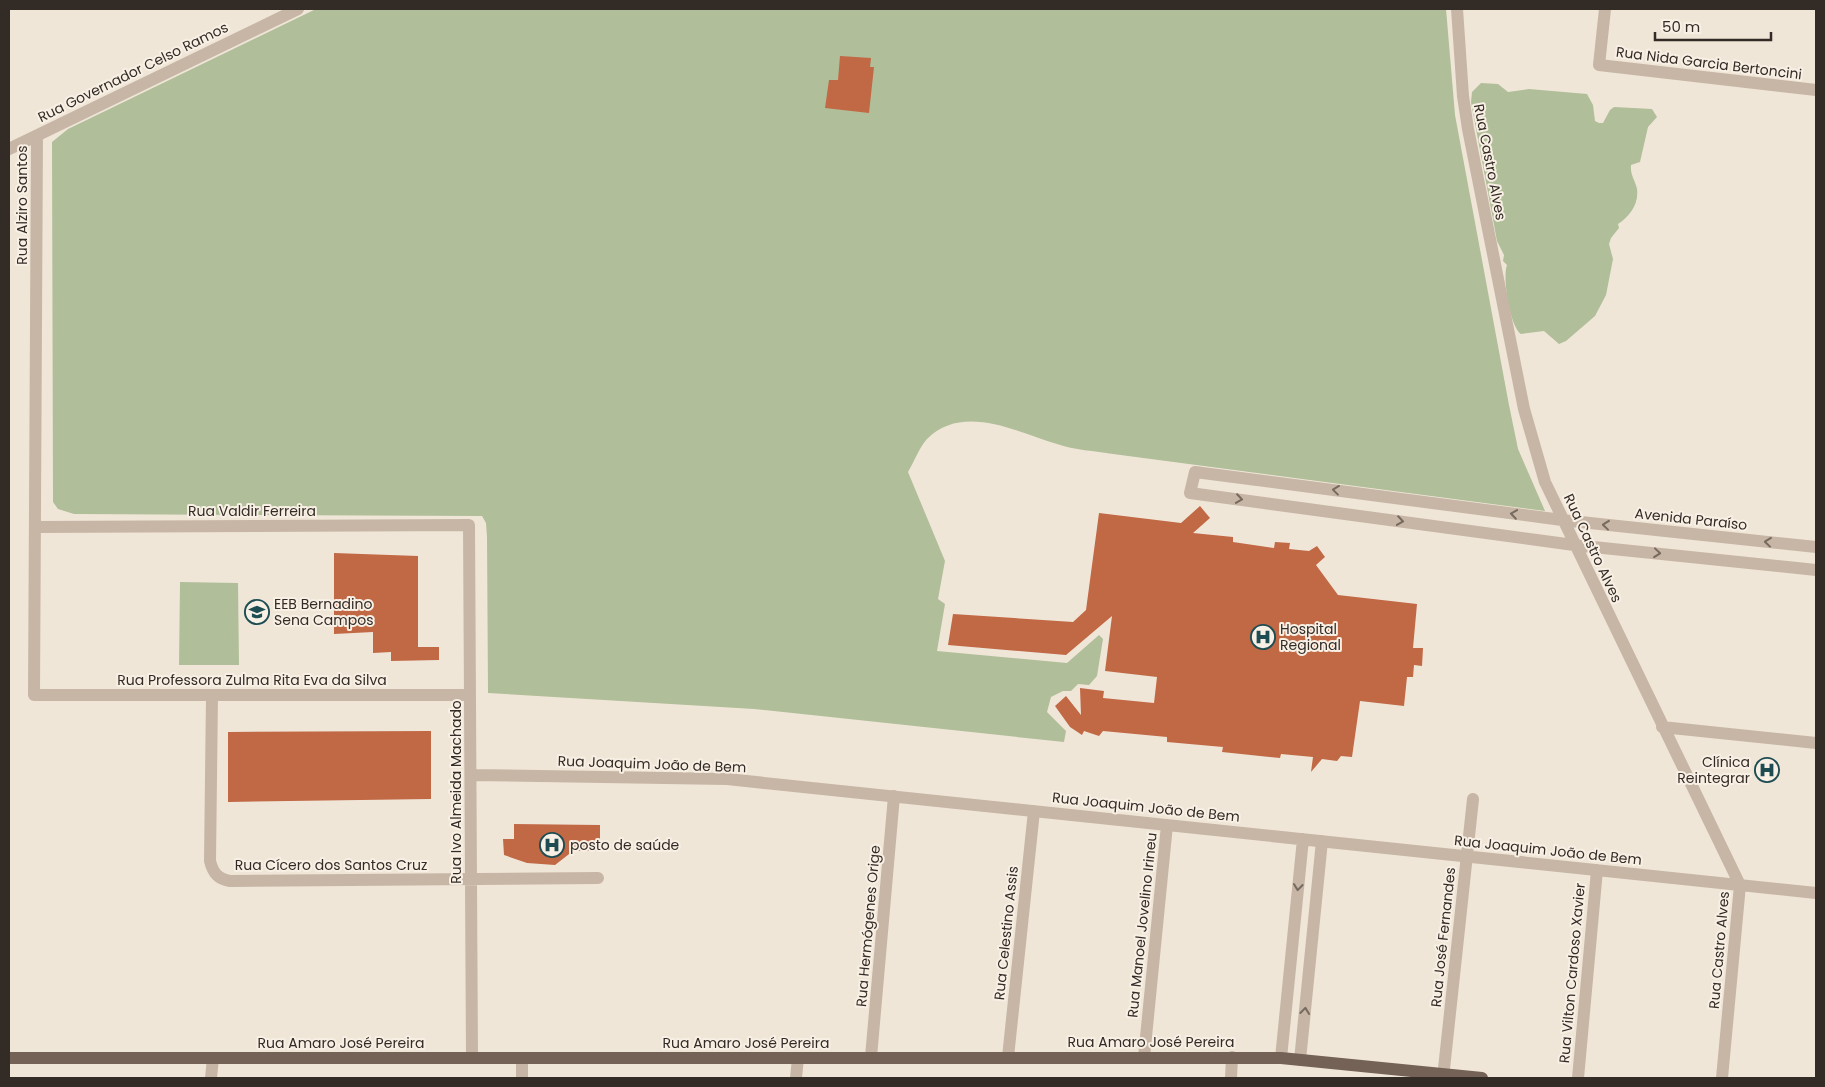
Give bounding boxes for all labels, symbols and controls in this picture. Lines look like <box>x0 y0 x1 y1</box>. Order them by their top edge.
scale bar <box>1655 10 1771 42</box>
text: 50 m <box>1662 16 1700 37</box>
street label: Rua Governador Celso Ramos <box>34 17 232 127</box>
street label: Rua Nida Garcia Bertoncini <box>1615 42 1803 84</box>
street label: Rua Castro Alves <box>1469 102 1511 222</box>
street label: Rua Alziro Santos <box>12 145 32 265</box>
one-way arrow <box>1331 486 1340 496</box>
street label: Rua Castro Alves <box>1559 490 1627 606</box>
one-way arrow <box>1235 493 1243 504</box>
street label: Rua Valdir Ferreira <box>188 501 316 521</box>
street label: Avenida Paraíso <box>1634 503 1748 535</box>
one-way arrow <box>1510 509 1518 520</box>
one-way arrow <box>1396 515 1404 526</box>
one-way arrow <box>1602 520 1610 531</box>
one-way arrow <box>1763 537 1771 548</box>
one-way arrow <box>1654 547 1662 558</box>
place label: EEB Bernadino Sena Campos <box>274 594 373 630</box>
school or university icon: EEB Bernadino Sena Campos <box>244 599 270 625</box>
place label: Hospital Regional <box>1280 619 1341 655</box>
hospital icon: Hospital Regional <box>1250 624 1276 650</box>
street label: Rua Professora Zulma Rita Eva da Silva <box>117 670 387 690</box>
street label: Rua Ivo Almeida Machado <box>446 700 466 884</box>
street label: Rua Joaquim João de Bem <box>557 751 747 777</box>
place label: Clínica Reintegrar <box>1677 752 1750 788</box>
hospital icon: Clínica Reintegrar <box>1754 757 1780 783</box>
street label: Rua Joaquim João de Bem <box>1051 787 1241 827</box>
street label: Rua Joaquim João de Bem <box>1453 830 1643 870</box>
street label: Rua Manoel Jovelino Irineu <box>1122 831 1162 1019</box>
hospital icon: posto de saúde <box>539 832 565 858</box>
place label: posto de saúde <box>570 835 680 855</box>
street label: Rua Hermógenes Orige <box>851 844 885 1008</box>
street label: Rua Cícero dos Santos Cruz <box>235 855 427 875</box>
street label: Rua Celestino Assis <box>989 865 1023 1001</box>
street label: Rua José Fernandes <box>1426 866 1460 1008</box>
street label: Rua Vilton Cardoso Xavier <box>1554 882 1590 1064</box>
one-way arrow <box>1293 884 1304 892</box>
street label: Rua Castro Alves <box>1704 890 1734 1010</box>
one-way arrow <box>1299 1007 1310 1015</box>
street label: Rua Amaro José Pereira <box>1068 1032 1234 1052</box>
street label: Rua Amaro José Pereira <box>258 1033 424 1053</box>
street label: Rua Amaro José Pereira <box>663 1033 829 1053</box>

